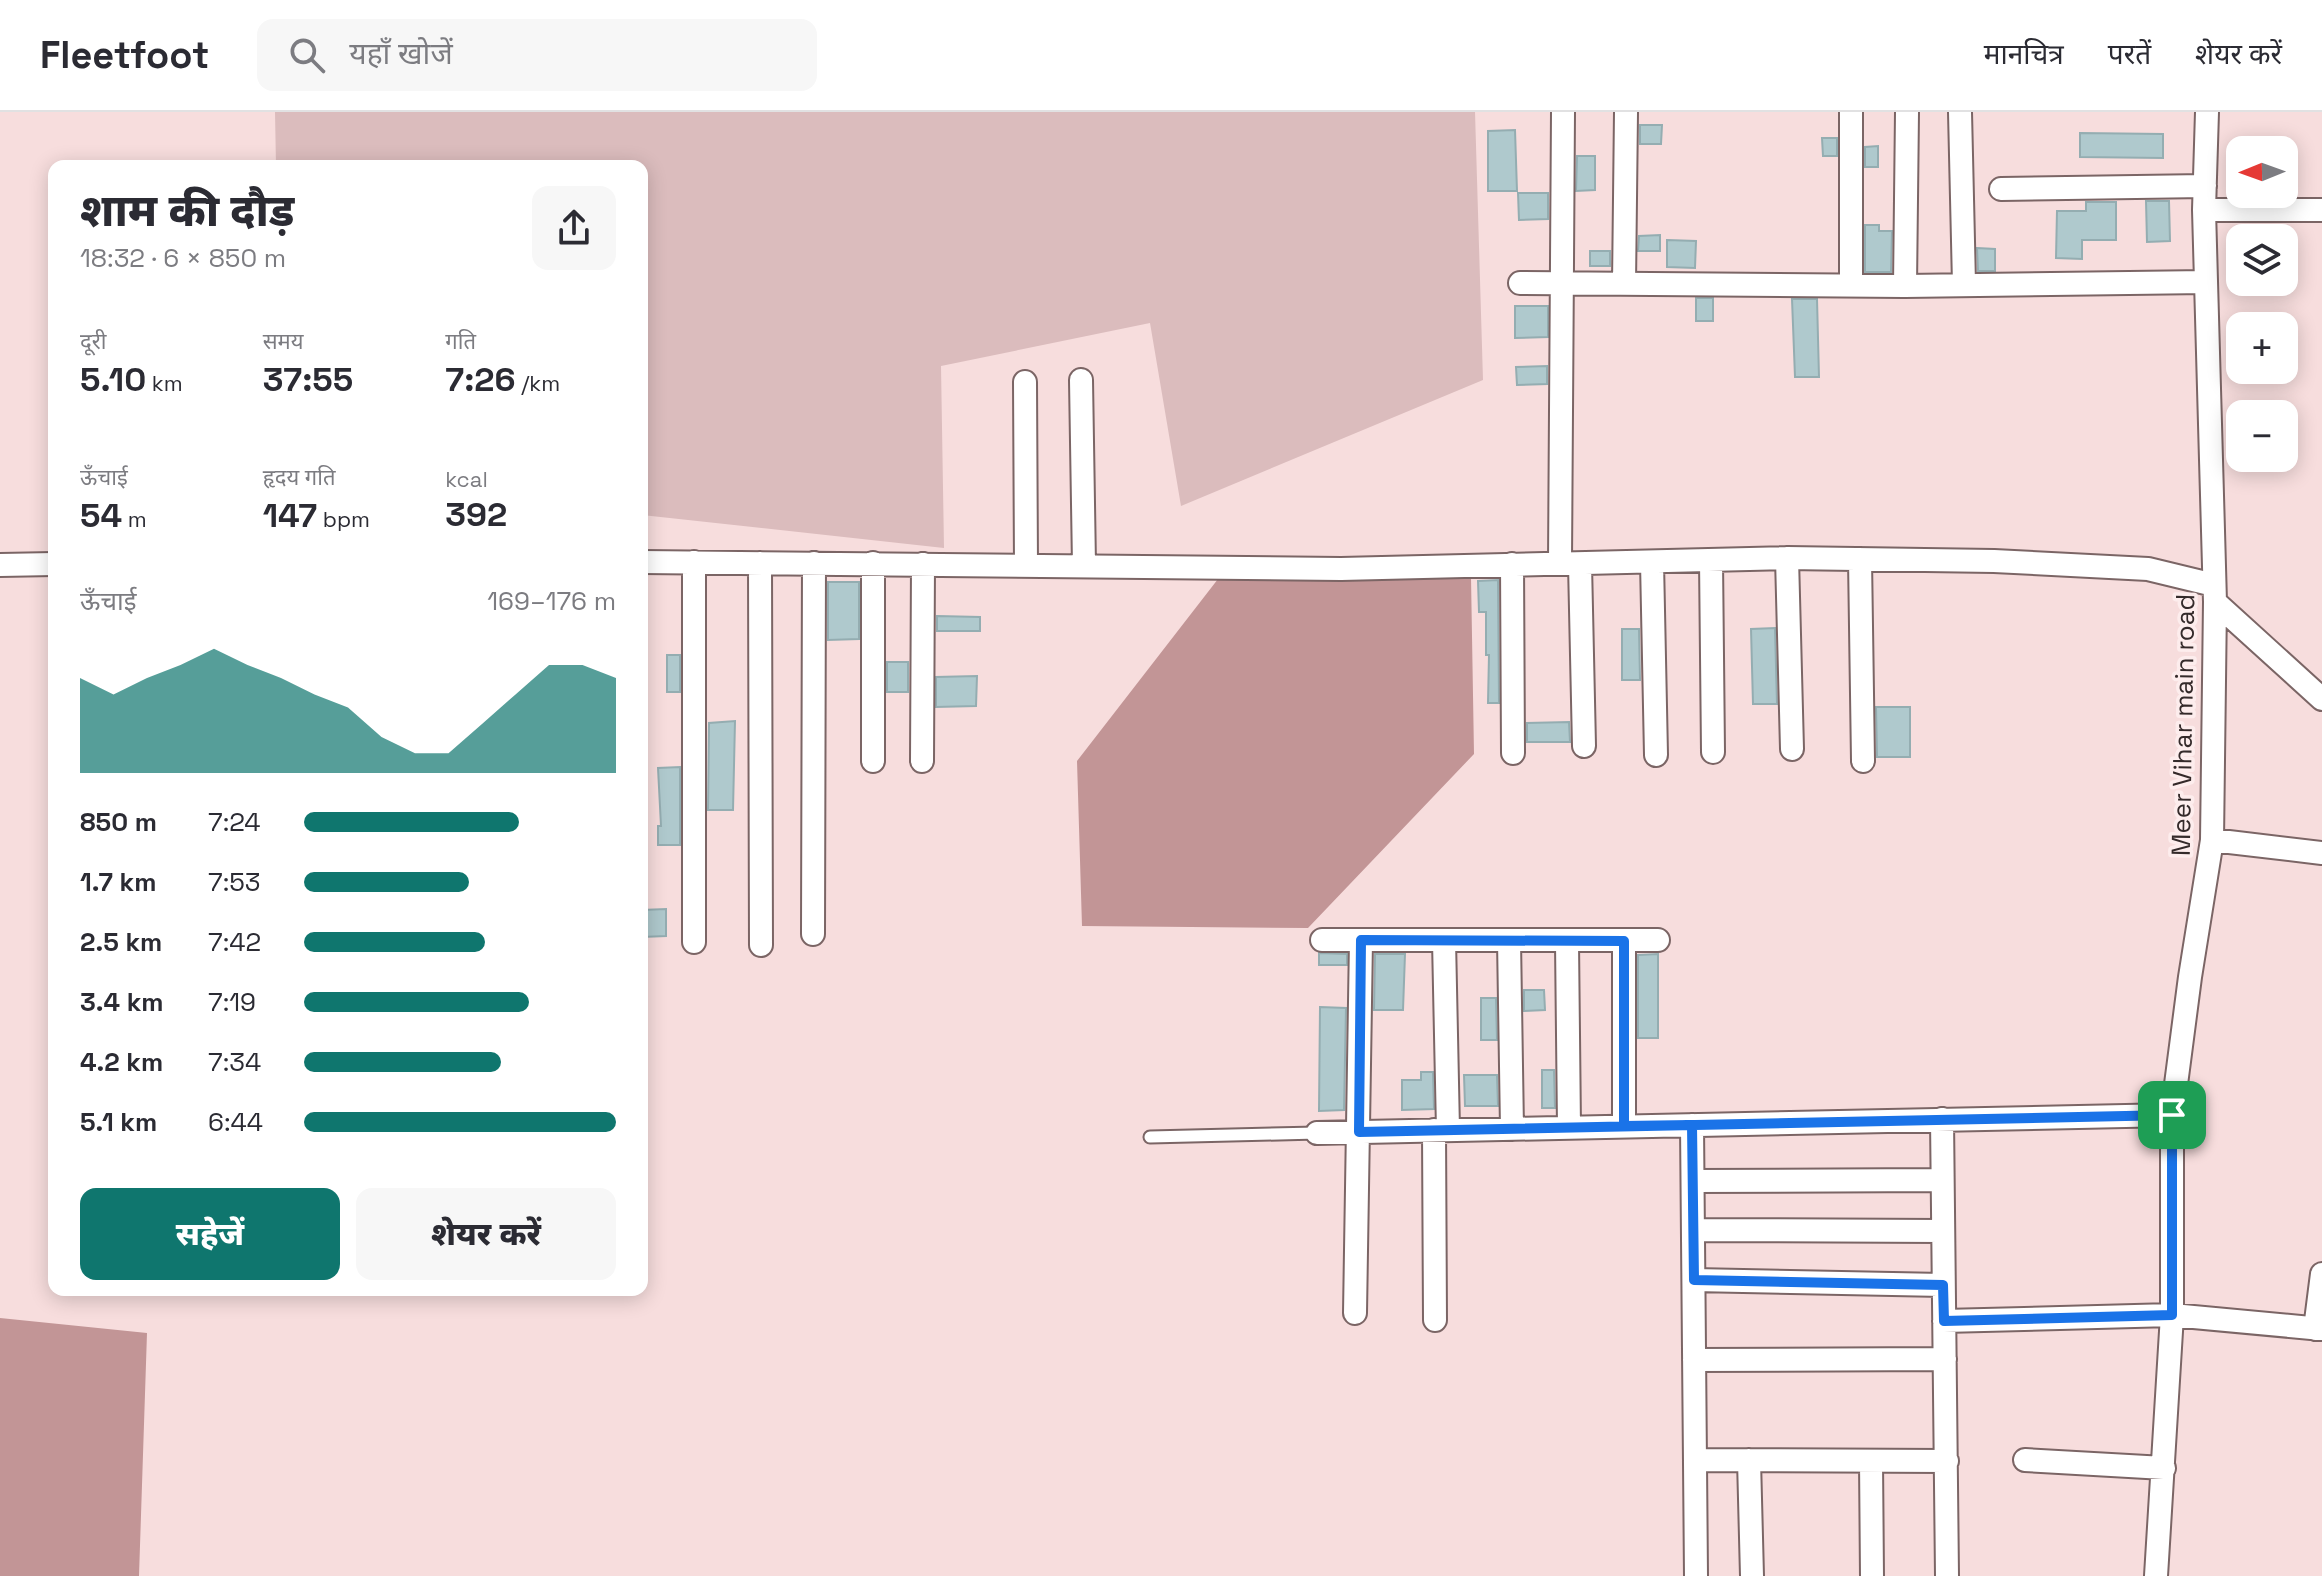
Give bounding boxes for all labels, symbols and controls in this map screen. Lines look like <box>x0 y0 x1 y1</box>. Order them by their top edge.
search box <box>257 19 817 91</box>
text: Fleetfoot <box>40 31 209 79</box>
icon: search <box>285 33 329 77</box>
text: यहाँ खोजें <box>349 34 453 73</box>
text: मानचित्र <box>1984 36 2064 72</box>
text: परतें <box>2108 36 2151 72</box>
text: शेयर करें <box>2195 36 2282 72</box>
north arrow <box>2226 136 2298 208</box>
map controls <box>2226 136 2298 472</box>
text: शाम की दौड़ <box>80 183 294 239</box>
button: share <box>532 186 616 270</box>
button: layers <box>2226 224 2298 296</box>
text: 18:32 · 6 × 850 m <box>80 241 286 275</box>
button: + <box>2226 312 2298 384</box>
text: दूरी <box>80 327 106 355</box>
text: समय <box>263 327 303 355</box>
text: गति <box>445 327 476 355</box>
text: 5.10 <box>80 358 146 401</box>
text: 37:55 <box>263 358 353 401</box>
text: 7:26 <box>445 358 516 401</box>
text: km <box>146 369 183 397</box>
text: /km <box>516 369 560 397</box>
button: − <box>2226 400 2298 472</box>
text: ऊँचाई <box>80 463 128 491</box>
text: हृदय गति <box>263 463 335 491</box>
text: kcal <box>445 465 488 493</box>
text: 392 <box>445 493 507 536</box>
text: 54 <box>80 494 122 537</box>
text: 147 <box>263 494 317 537</box>
text: m <box>122 505 147 533</box>
text: bpm <box>317 505 370 533</box>
text: ऊँचाई <box>80 584 136 618</box>
text: 169–176 m <box>487 584 616 618</box>
street label: Meer Vihar main road <box>2164 594 2202 856</box>
text: 850 m <box>80 805 157 839</box>
text: 7:24 <box>208 805 260 839</box>
text: 1.7 km <box>80 865 157 899</box>
text: 7:53 <box>208 865 261 899</box>
text: 2.5 km <box>80 925 162 959</box>
text: 7:42 <box>208 925 261 959</box>
text: 3.4 km <box>80 985 164 1019</box>
text: 7:19 <box>208 985 256 1019</box>
text: 4.2 km <box>80 1045 163 1079</box>
text: 7:34 <box>208 1045 261 1079</box>
pin <box>2138 1081 2206 1149</box>
icon: arrive <box>2150 1093 2194 1137</box>
text: 5.1 km <box>80 1105 157 1139</box>
text: 6:44 <box>208 1105 263 1139</box>
button: सहेजें <box>80 1188 340 1280</box>
button: शेयर करें <box>356 1188 616 1280</box>

